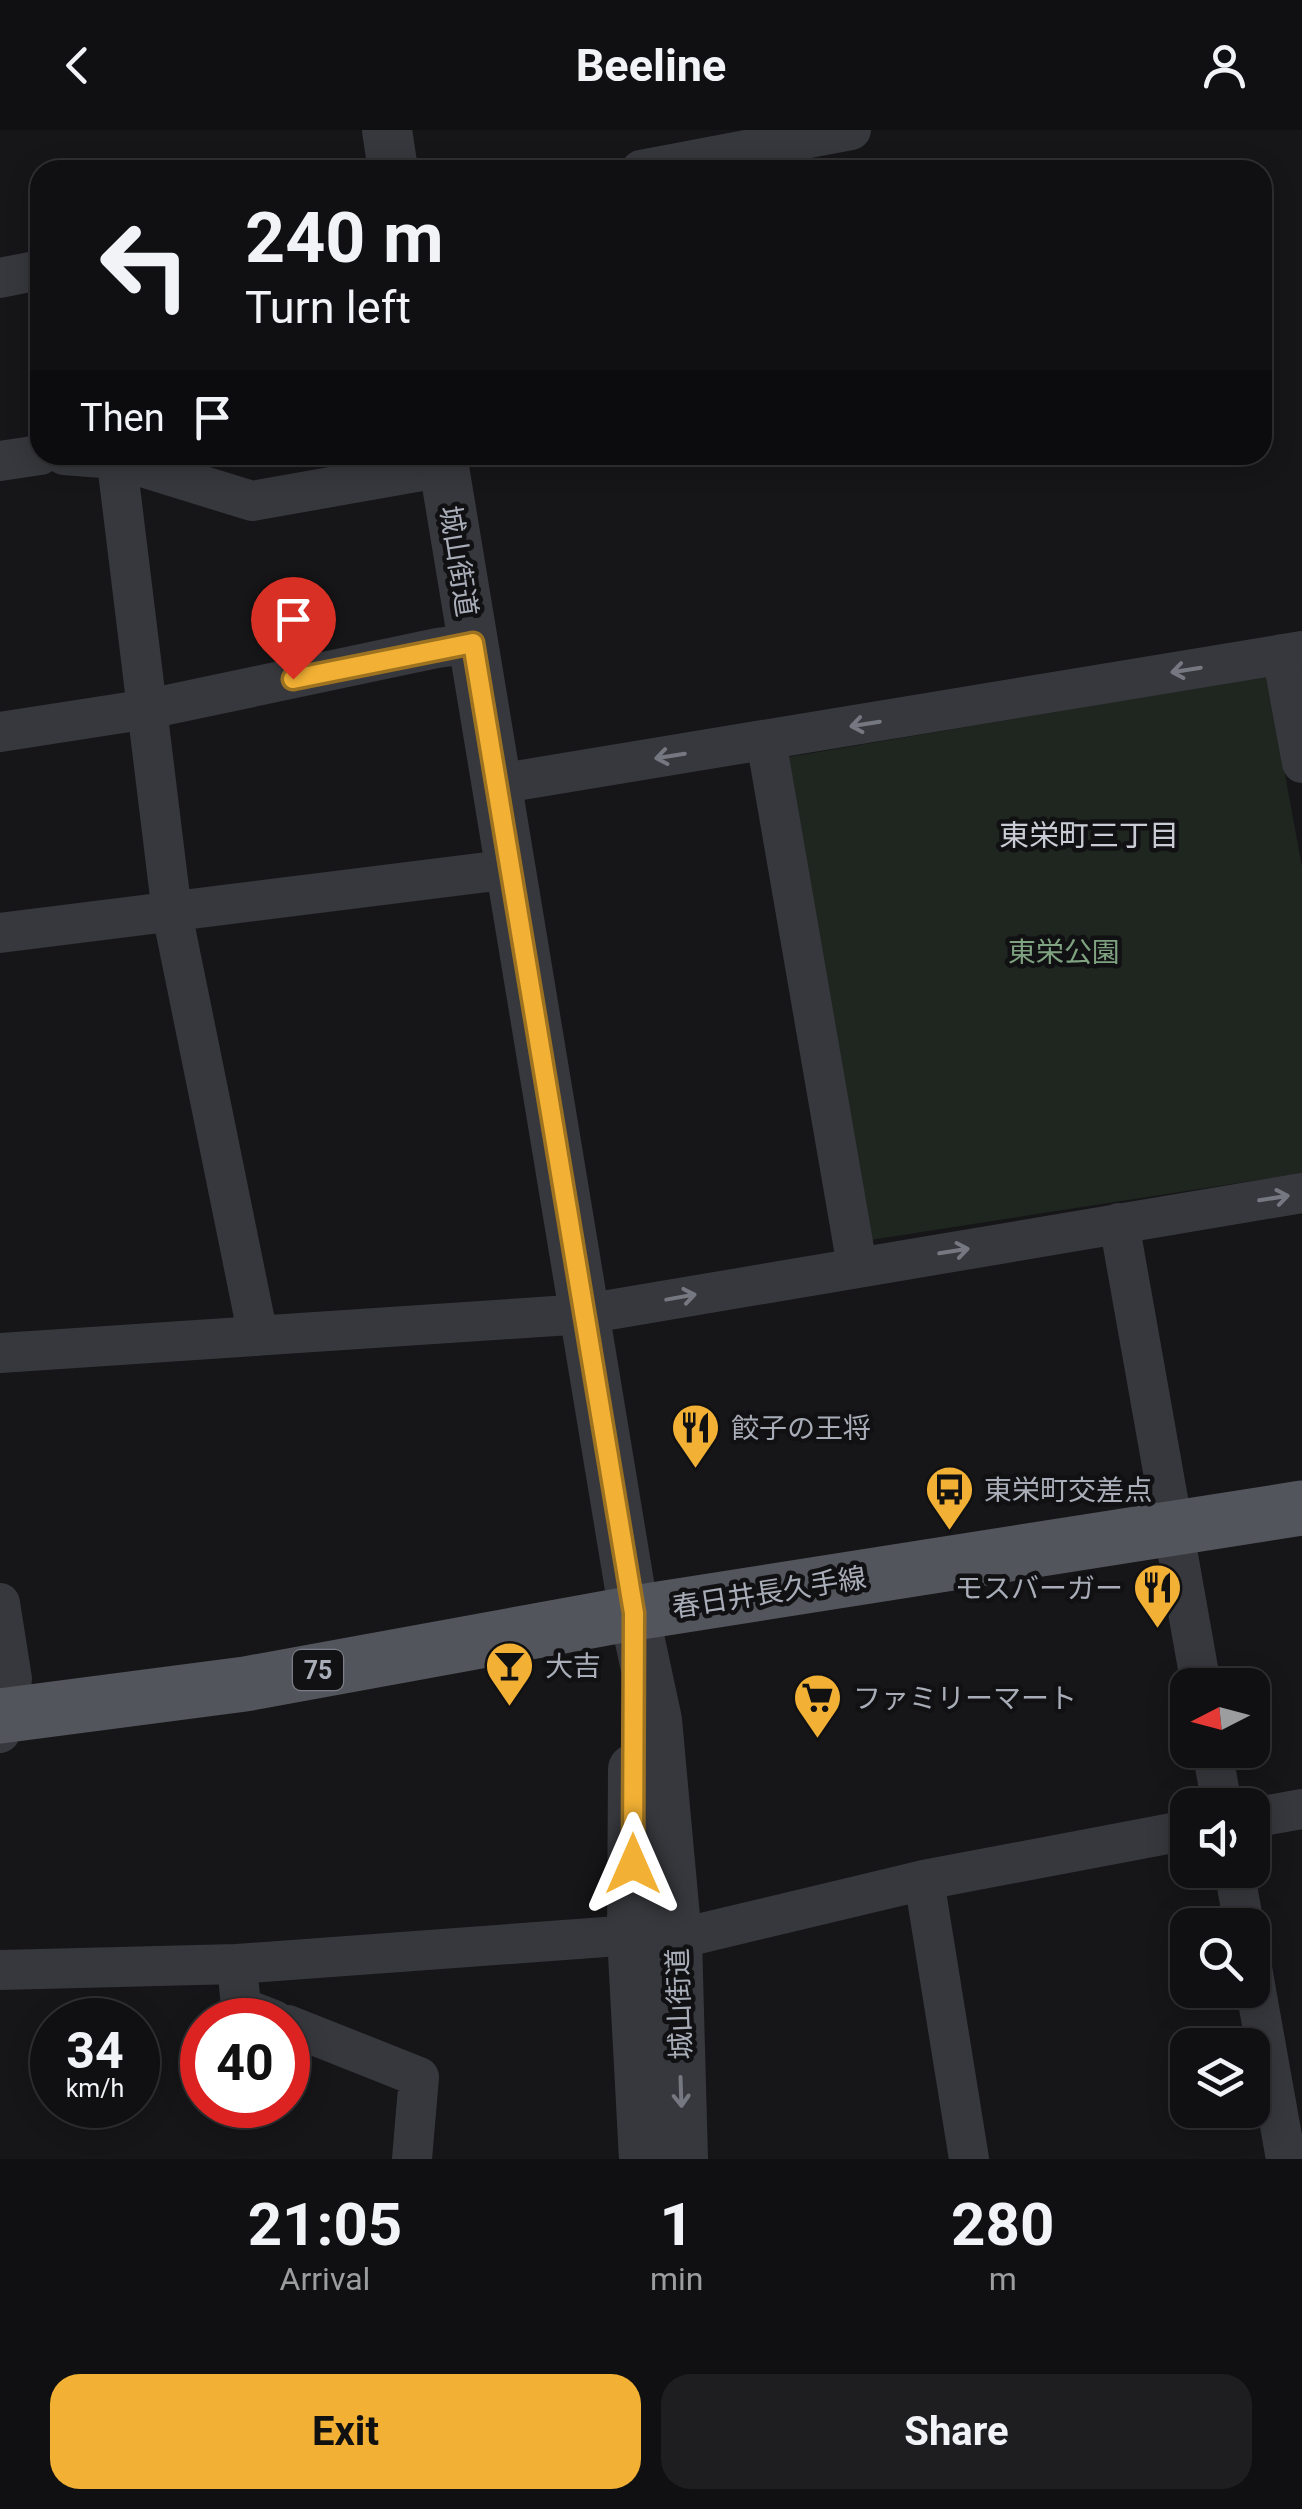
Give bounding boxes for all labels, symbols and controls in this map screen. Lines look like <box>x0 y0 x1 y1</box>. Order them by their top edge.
icon: back <box>50 38 105 93</box>
icon: person <box>1197 38 1252 93</box>
text: Beeline <box>576 39 726 92</box>
text: 240 m <box>245 197 444 279</box>
icon: left <box>80 200 210 330</box>
text: Turn left <box>245 281 411 334</box>
icon: arrive <box>185 390 240 445</box>
text: Then <box>80 396 165 440</box>
street label: 城山街道 <box>433 503 484 619</box>
pin <box>251 577 336 680</box>
icon: arrive <box>266 592 321 647</box>
one-way arrow <box>1170 661 1202 680</box>
one-way arrow <box>849 715 882 733</box>
one-way arrow <box>654 747 686 765</box>
district label: 東栄町三丁目 <box>999 818 1179 853</box>
park label: 東栄公園 <box>1008 936 1120 969</box>
one-way arrow <box>1257 1188 1290 1207</box>
one-way arrow <box>937 1241 969 1259</box>
one-way arrow <box>664 1287 697 1306</box>
restaurant icon: 餃子の王将 <box>670 1402 722 1470</box>
place label: 餃子の王将 <box>731 1412 871 1445</box>
bus stop icon: 東栄町交差点 <box>923 1464 975 1532</box>
place label: 東栄町交差点 <box>984 1474 1152 1507</box>
street label: 春日井長久手線 <box>670 1561 868 1624</box>
restaurant icon: モスバーガー <box>1132 1562 1184 1630</box>
place label: モスバーガー <box>955 1572 1123 1605</box>
bar icon: 大吉 <box>484 1640 536 1708</box>
road number: 75 <box>293 1650 343 1690</box>
place label: 大吉 <box>545 1650 601 1683</box>
north arrow <box>1170 1668 1270 1768</box>
map controls <box>1170 1668 1270 2128</box>
supermarket icon: ファミリーマート <box>792 1672 844 1740</box>
place label: ファミリーマート <box>853 1682 1077 1715</box>
button: sound <box>1170 1788 1270 1888</box>
position arrow <box>581 1812 685 1916</box>
button: search <box>1170 1908 1270 2008</box>
street label: 城山街道 <box>661 1947 698 2061</box>
speed limit sign: 40 <box>180 1998 310 2128</box>
text: 34 <box>66 2022 124 2080</box>
button: layers <box>1170 2028 1270 2128</box>
text: km/h <box>66 2074 124 2103</box>
one-way arrow <box>672 2076 691 2108</box>
text: 21:05 <box>248 2189 402 2260</box>
text: 1 <box>659 2189 694 2260</box>
text: 280 <box>951 2189 1054 2260</box>
text: Arrival <box>280 2260 370 2298</box>
text: min <box>650 2260 703 2298</box>
text: m <box>989 2260 1017 2298</box>
button: Exit <box>50 2374 641 2489</box>
button: Share <box>661 2374 1252 2489</box>

